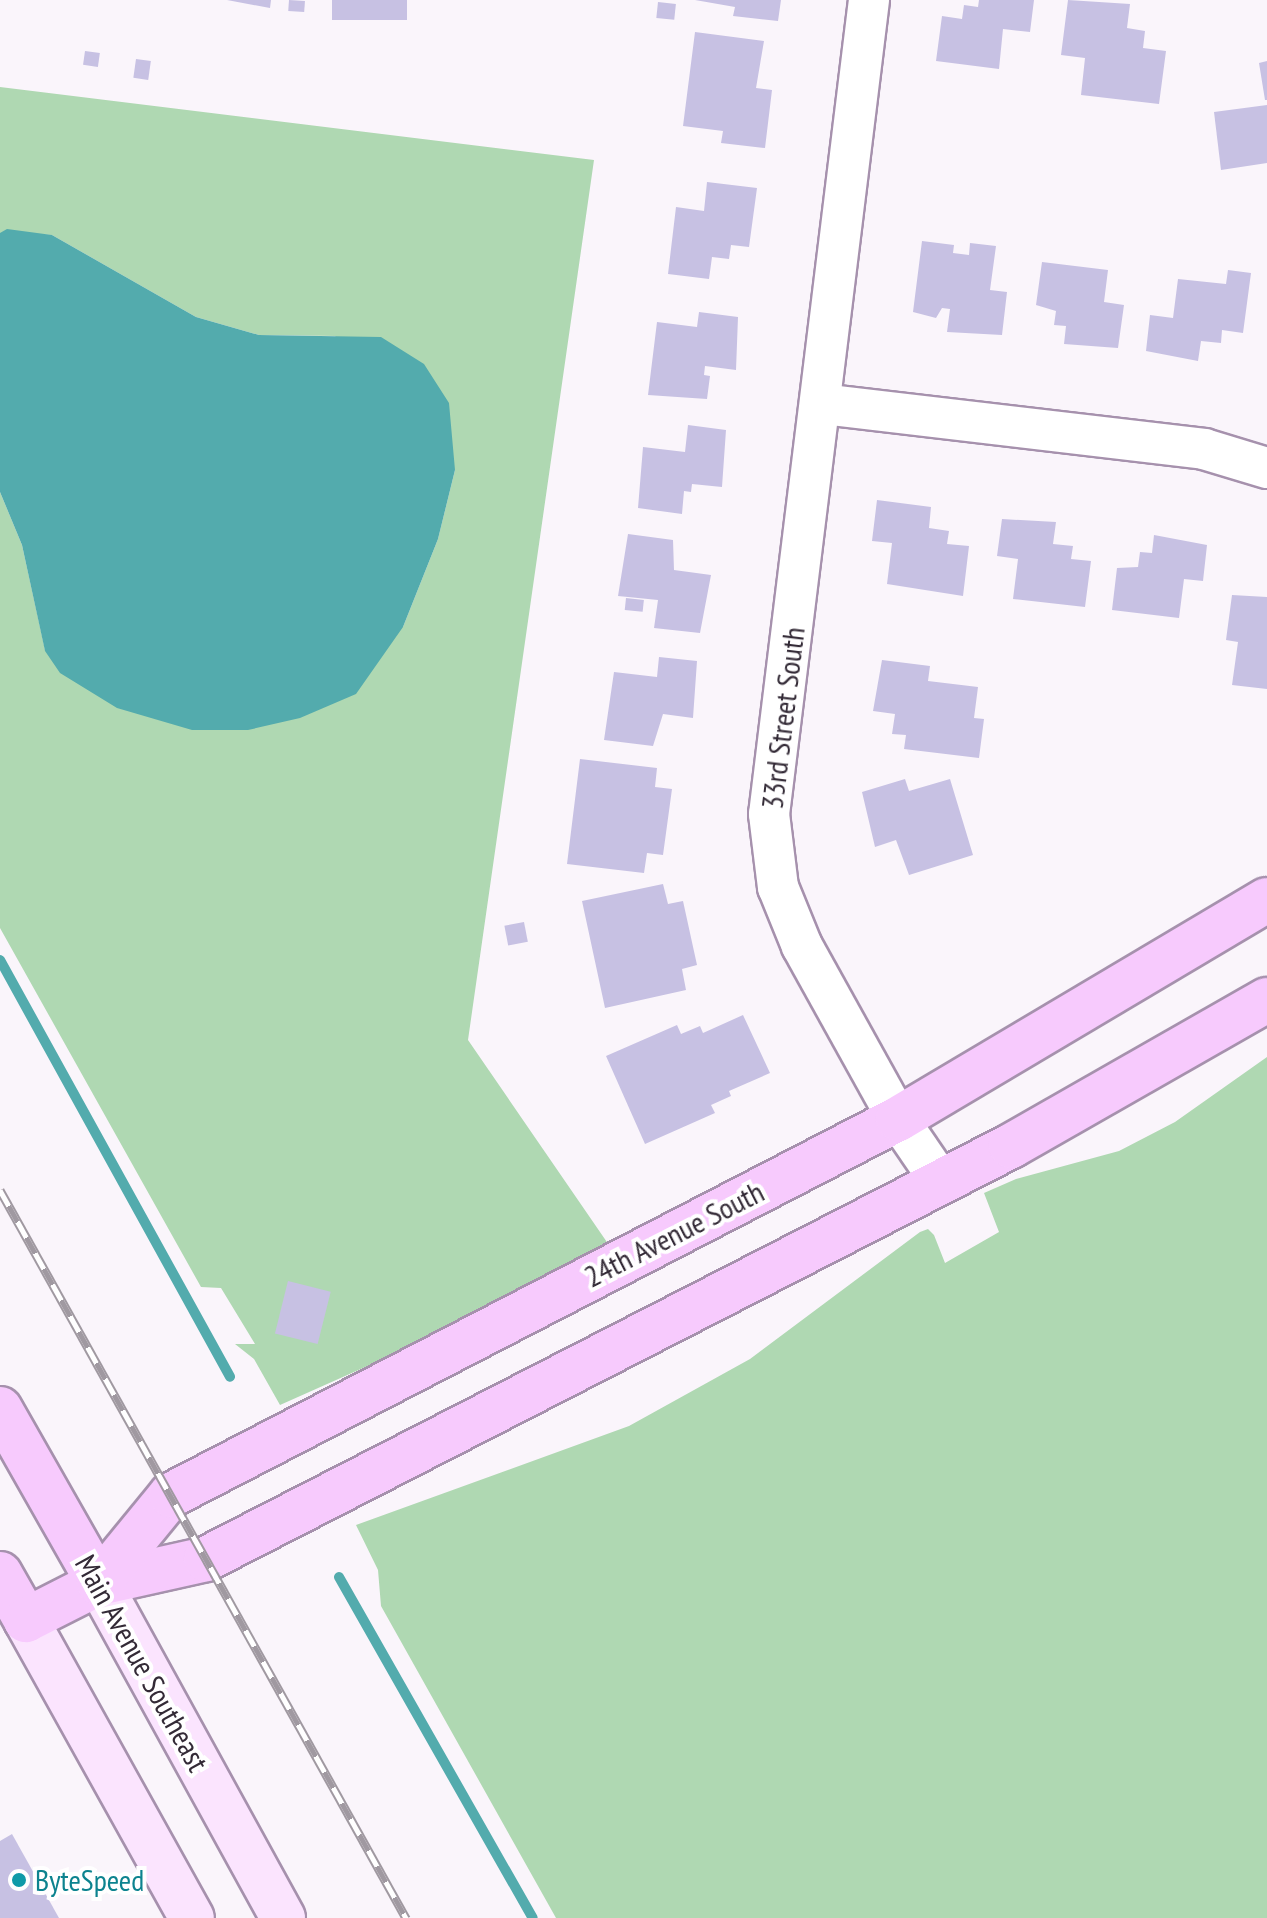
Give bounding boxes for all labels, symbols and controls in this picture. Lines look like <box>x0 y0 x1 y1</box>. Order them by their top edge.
street label: 33rd Street South <box>754 625 812 811</box>
street label: 24th Avenue South <box>578 1173 770 1295</box>
street label: Main Avenue Southeast <box>67 1548 217 1778</box>
place label: ByteSpeed <box>35 1862 144 1898</box>
marker: ByteSpeed <box>10 1871 28 1889</box>

